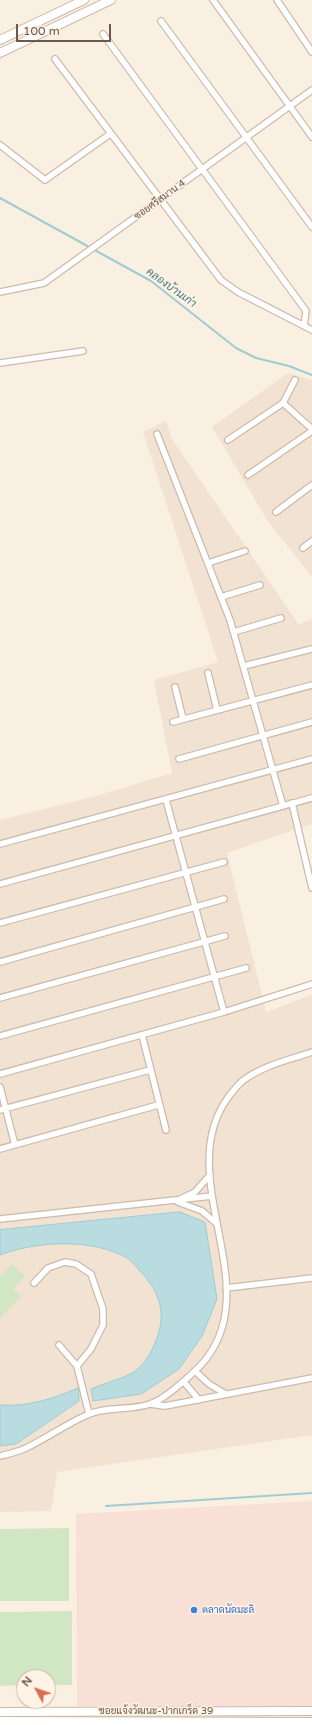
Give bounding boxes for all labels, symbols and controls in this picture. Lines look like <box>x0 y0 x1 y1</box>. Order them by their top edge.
scale bar <box>18 16 113 42</box>
text: 100 m <box>23 24 60 38</box>
street label: ซอยศรีสมาน 4 <box>132 177 188 223</box>
water label: คลองบ้านเก่า <box>143 265 199 311</box>
place label: ตลาดนัดมะลิ <box>202 1604 254 1616</box>
marker: ตลาดนัดมะลิ <box>189 1605 199 1615</box>
north arrow <box>16 1669 56 1709</box>
text: N <box>19 1674 35 1689</box>
street label: ซอยแจ้งวัฒนะ-ปากเกร็ด 39 <box>99 1705 213 1717</box>

